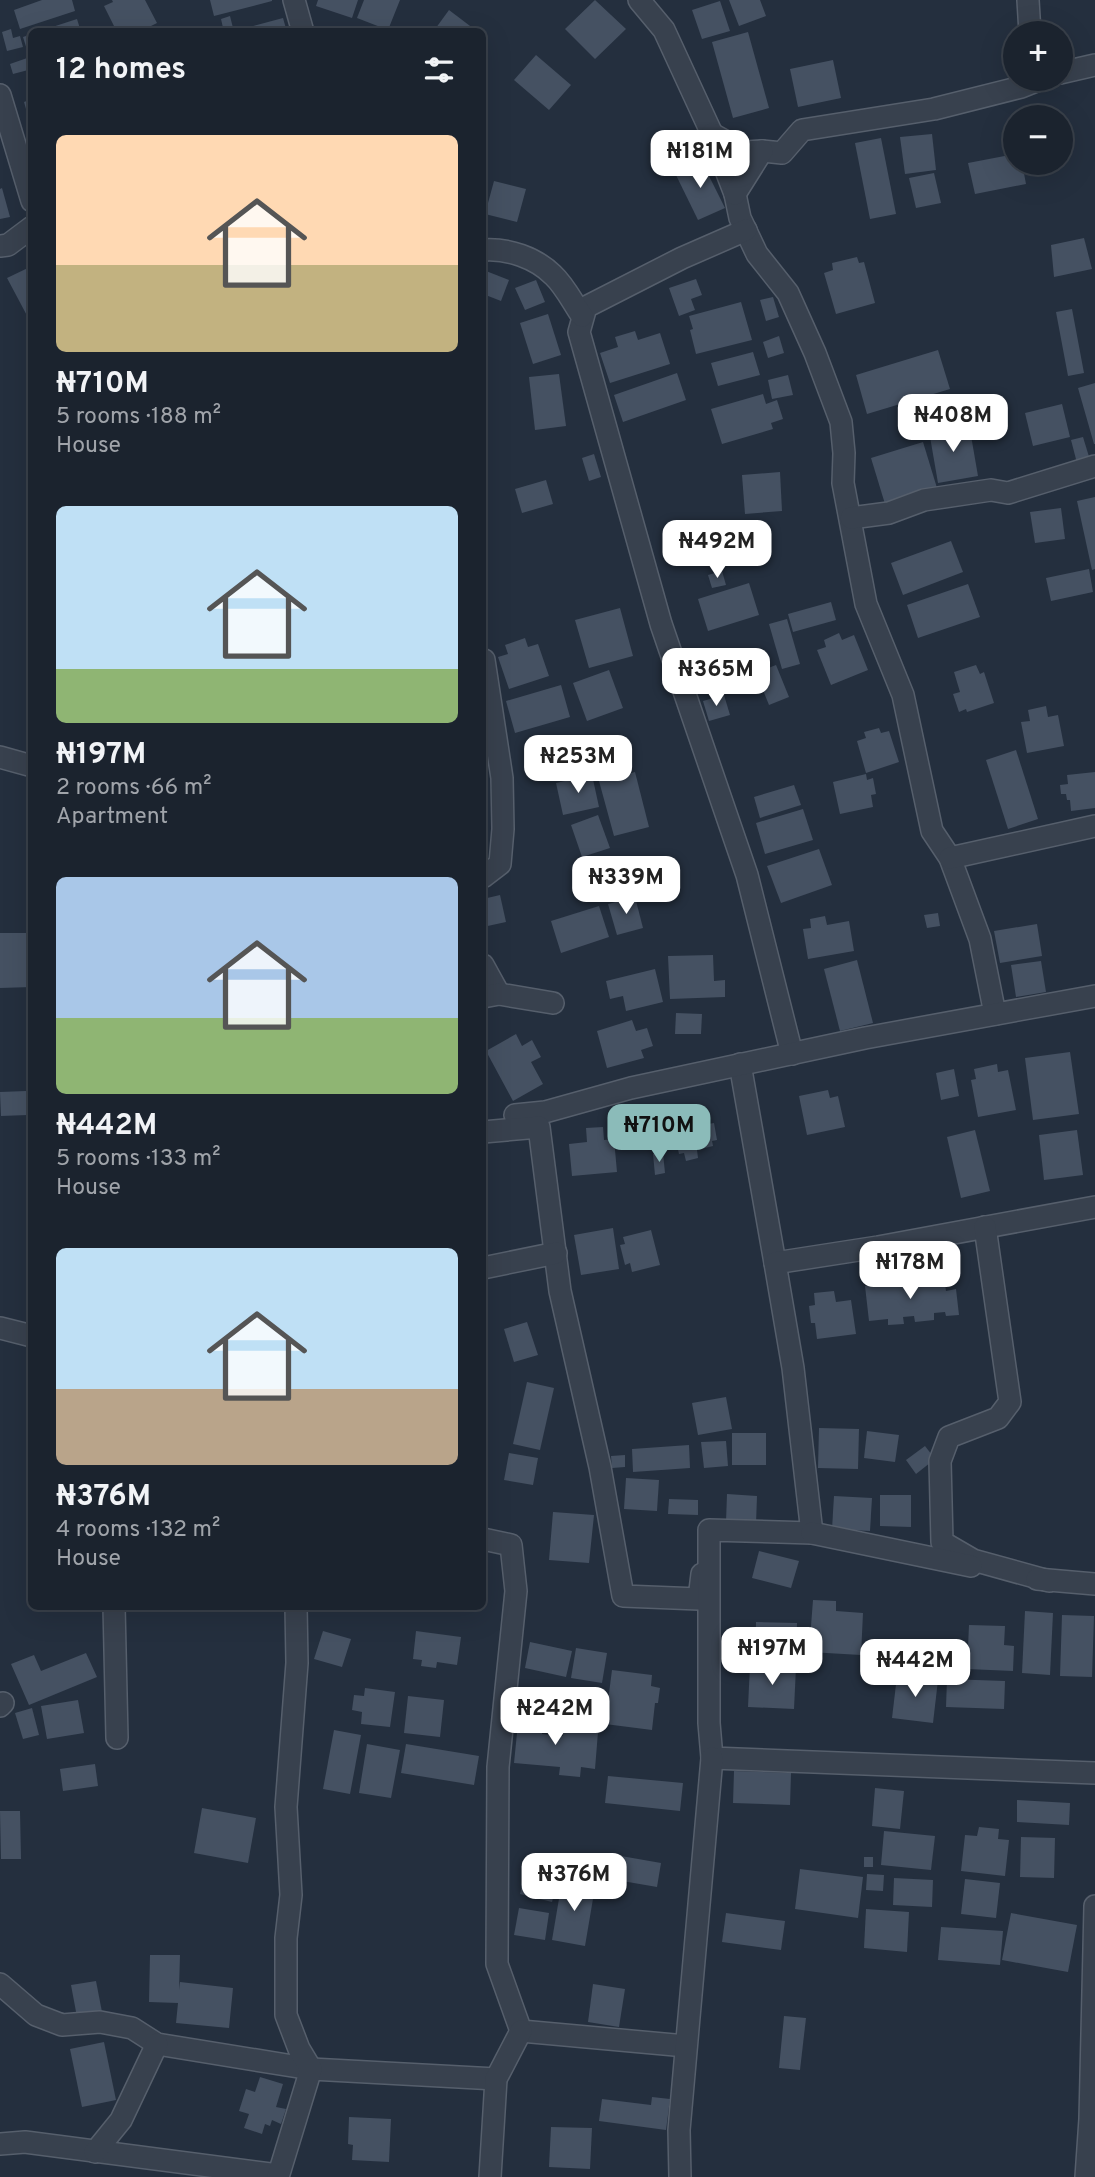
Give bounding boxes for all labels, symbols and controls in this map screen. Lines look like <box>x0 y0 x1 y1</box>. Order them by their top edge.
map controls <box>1003 21 1073 175</box>
button: + <box>1003 21 1073 91</box>
icon: filters <box>420 51 458 89</box>
text: 12 homes <box>56 52 186 89</box>
button: − <box>1003 105 1073 175</box>
pin: ₦181M <box>651 130 749 190</box>
text: ₦181M <box>667 138 733 167</box>
icon: home <box>194 180 320 306</box>
text: ₦710M <box>56 366 149 403</box>
pin: ₦408M <box>904 394 1002 454</box>
text: ₦408M <box>914 402 992 431</box>
text: 5 rooms · 188 m² <box>56 403 221 432</box>
text: House <box>56 432 121 461</box>
pin: ₦492M <box>668 520 766 580</box>
text: ₦492M <box>678 528 756 557</box>
icon: home <box>194 551 320 677</box>
pin: ₦365M <box>667 648 765 708</box>
text: ₦365M <box>678 656 754 685</box>
pin: ₦253M <box>529 736 627 795</box>
text: ₦197M <box>56 737 146 774</box>
text: ₦253M <box>540 743 616 772</box>
text: 2 rooms · 66 m² <box>56 774 212 803</box>
text: Apartment <box>56 803 168 832</box>
pin: ₦339M <box>577 856 675 916</box>
text: ₦339M <box>588 864 664 893</box>
icon: home <box>194 922 320 1048</box>
pin: ₦710M <box>610 1104 708 1164</box>
text: ₦442M <box>56 1108 157 1145</box>
text: ₦710M <box>623 1112 695 1141</box>
text: 5 rooms · 133 m² <box>56 1145 221 1174</box>
text: House <box>56 1174 121 1203</box>
pin: ₦178M <box>861 1242 959 1301</box>
text: ₦178M <box>875 1249 945 1278</box>
icon: home <box>194 1293 320 1419</box>
text: ₦376M <box>56 1479 151 1516</box>
text: 4 rooms · 132 m² <box>56 1516 220 1545</box>
text: House <box>56 1545 121 1574</box>
pin: ₦197M <box>723 1628 821 1687</box>
text: ₦197M <box>737 1635 807 1664</box>
pin: ₦442M <box>866 1640 964 1699</box>
text: ₦442M <box>876 1647 954 1676</box>
pin: ₦242M <box>506 1688 604 1747</box>
text: ₦242M <box>517 1695 593 1724</box>
pin: ₦376M <box>525 1854 623 1913</box>
text: ₦376M <box>538 1861 610 1890</box>

